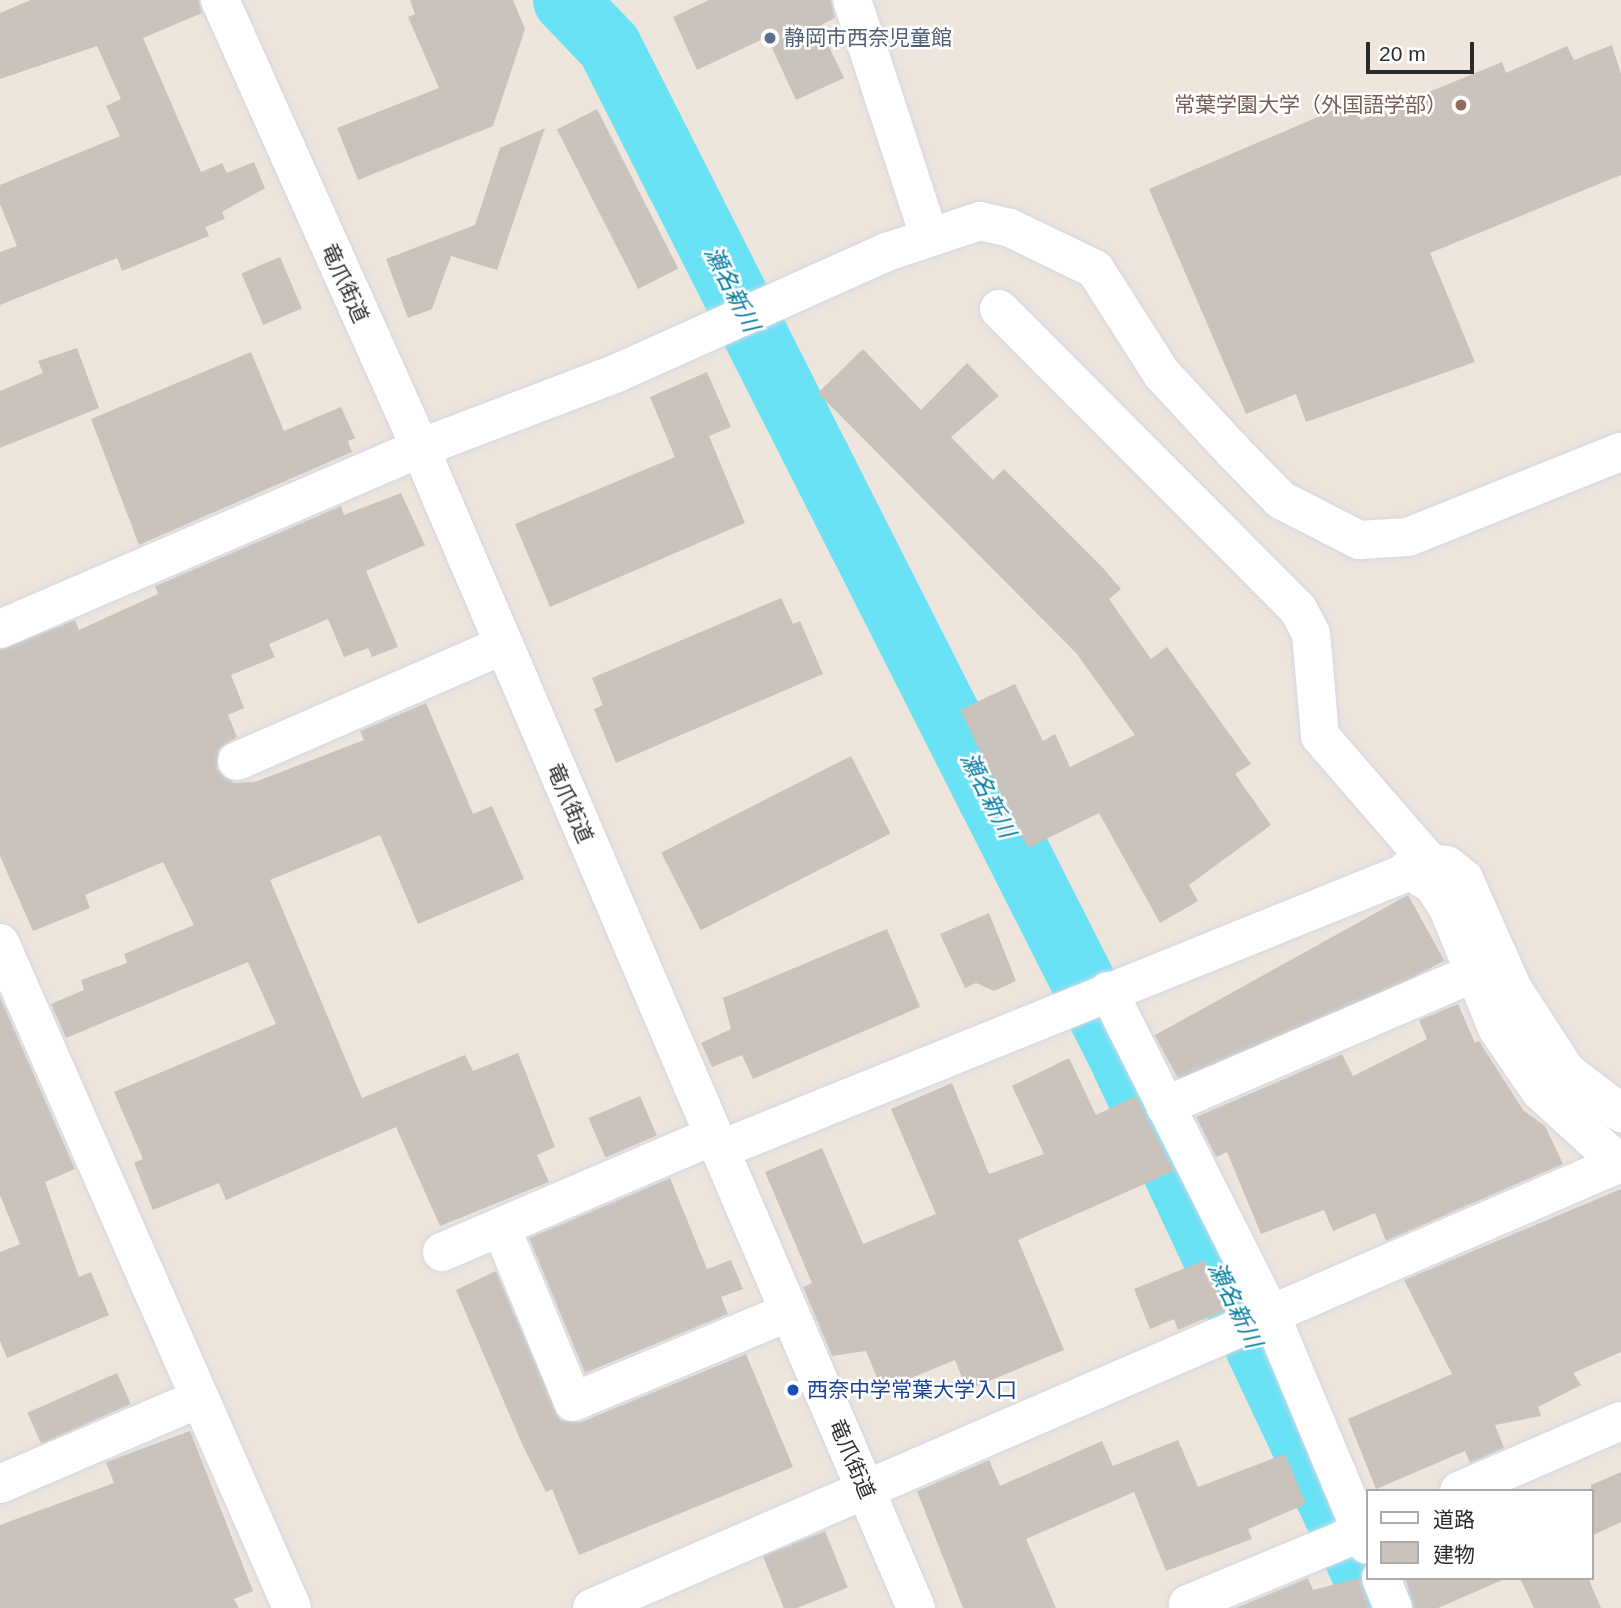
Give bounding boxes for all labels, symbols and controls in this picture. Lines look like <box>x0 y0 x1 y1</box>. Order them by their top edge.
place label: 静岡市西奈児童館 <box>784 25 952 51</box>
scale bar <box>1369 28 1478 72</box>
marker: 静岡市西奈児童館 <box>762 30 778 46</box>
text: 20 m <box>1379 42 1426 65</box>
place label: 常葉学園大学（外国語学部） <box>1174 92 1447 118</box>
marker: 常葉学園大学（外国語学部） <box>1453 97 1469 113</box>
street label: 竜爪街道 <box>316 240 374 326</box>
water label: 瀬名新川 <box>699 242 765 336</box>
water label: 瀬名新川 <box>955 748 1021 842</box>
street label: 竜爪街道 <box>542 759 598 847</box>
water label: 瀬名新川 <box>1202 1258 1268 1352</box>
place label: 西奈中学常葉大学入口 <box>807 1377 1017 1403</box>
marker: 西奈中学常葉大学入口 <box>785 1382 801 1398</box>
street label: 竜爪街道 <box>824 1415 880 1503</box>
legend <box>1366 1489 1593 1580</box>
text: 道路 <box>1433 1508 1475 1531</box>
text: 建物 <box>1433 1543 1475 1566</box>

